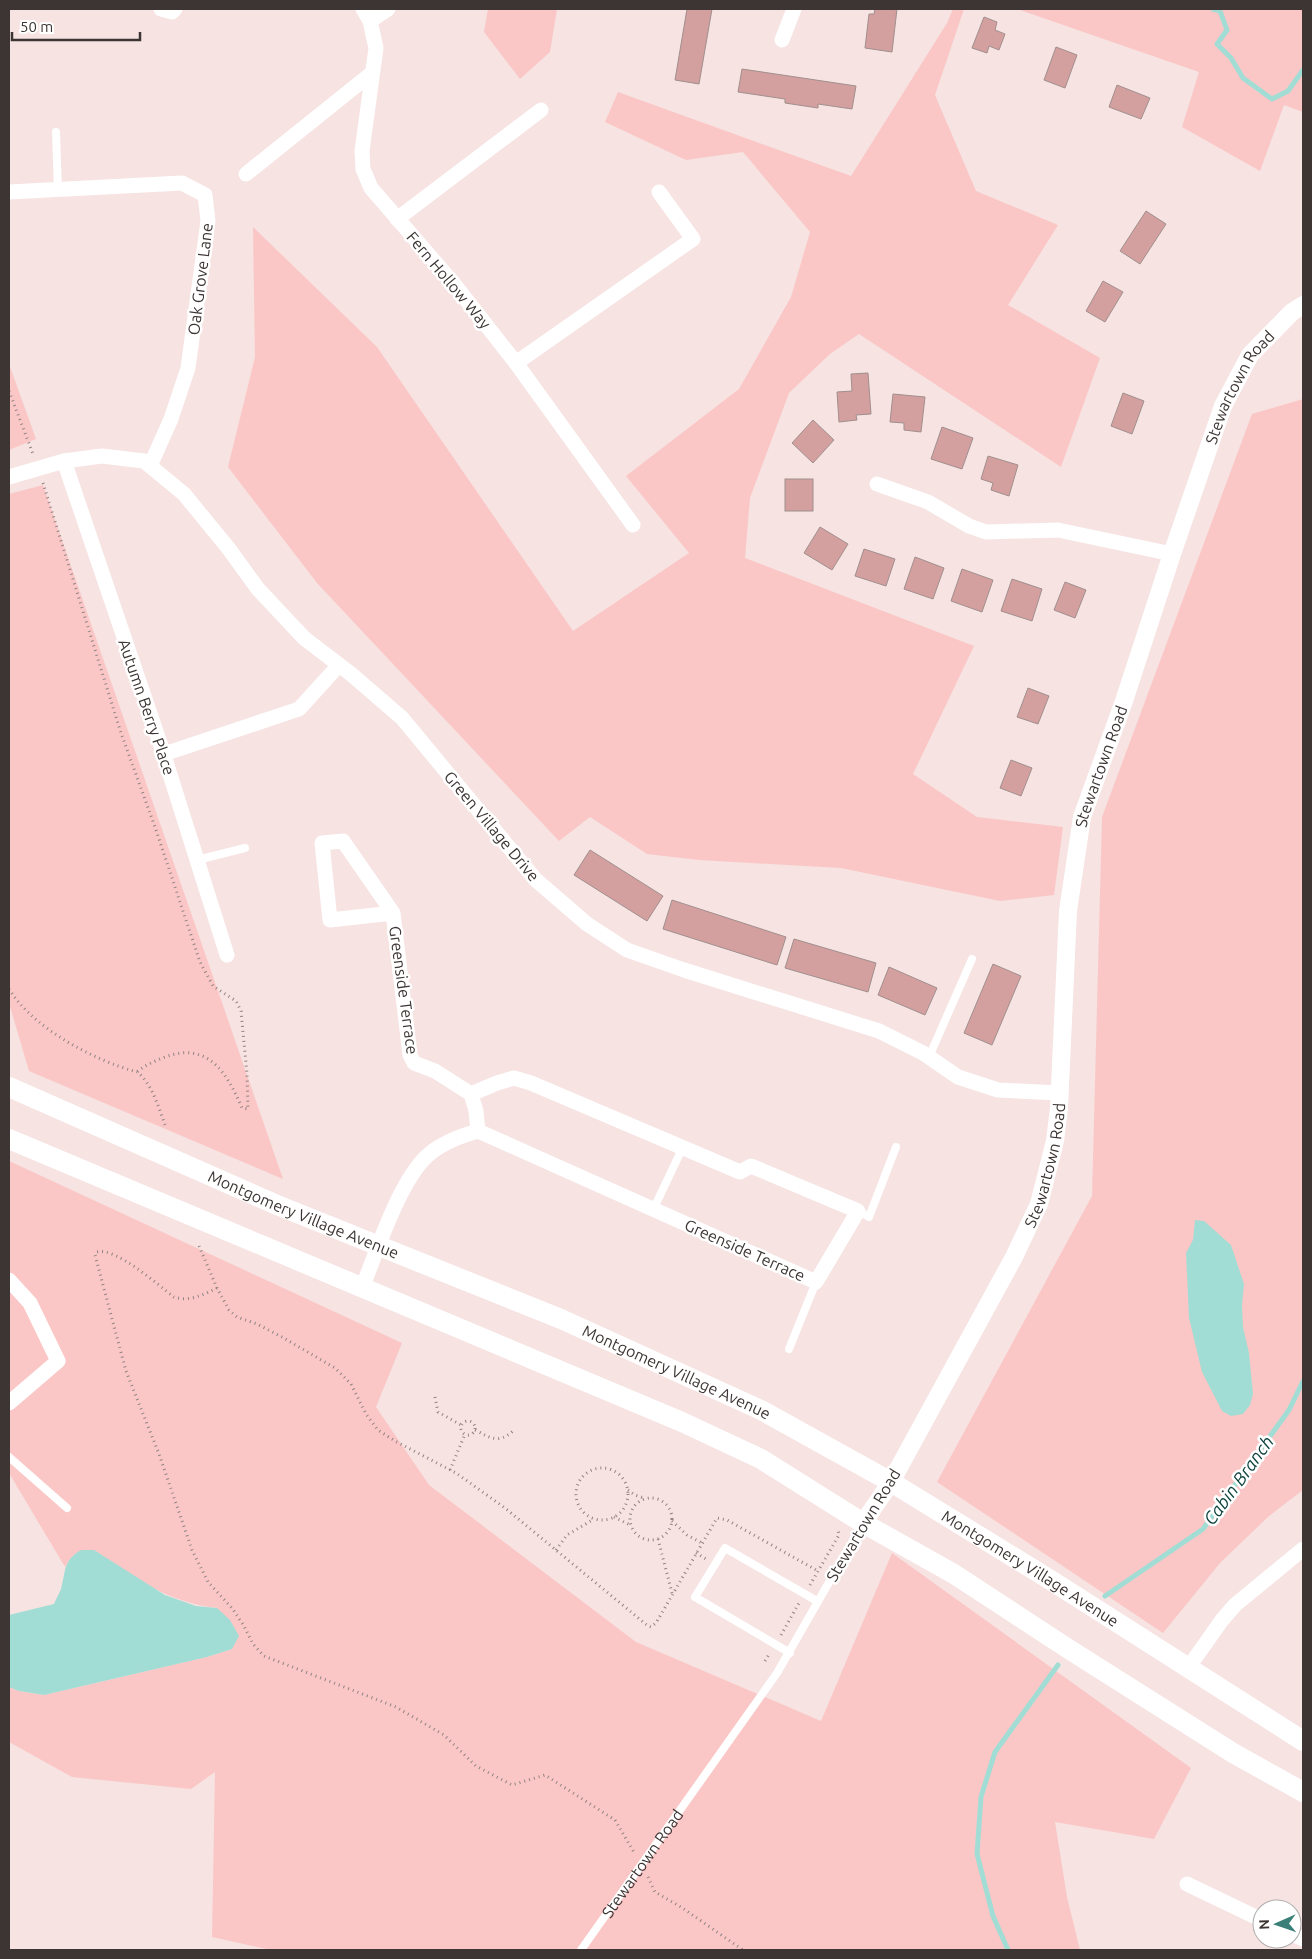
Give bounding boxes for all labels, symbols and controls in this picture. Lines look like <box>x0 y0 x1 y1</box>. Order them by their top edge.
scale bar <box>12 10 140 42</box>
text: 50 m <box>20 18 53 35</box>
street label: Oak Grove Lane <box>184 222 216 336</box>
street label: Fern Hollow Way <box>403 228 495 332</box>
street label: Stewartown Road <box>1202 327 1278 446</box>
street label: Autumn Berry Place <box>115 637 179 777</box>
street label: Stewartown Road <box>1072 703 1131 828</box>
street label: Green Village Drive <box>441 767 543 885</box>
street label: Greenside Terrace <box>386 925 422 1055</box>
street label: Stewartown Road <box>1020 1103 1068 1230</box>
street label: Montgomery Village Avenue <box>206 1167 401 1262</box>
street label: Greenside Terrace <box>682 1215 808 1285</box>
street label: Montgomery Village Avenue <box>580 1321 774 1423</box>
water label: Cabin Branch <box>1199 1432 1277 1528</box>
street label: Stewartown Road <box>822 1466 904 1584</box>
street label: Montgomery Village Avenue <box>939 1506 1122 1630</box>
street label: Stewartown Road <box>598 1806 687 1921</box>
north arrow <box>1252 1899 1302 1949</box>
text: N <box>1256 1919 1272 1930</box>

